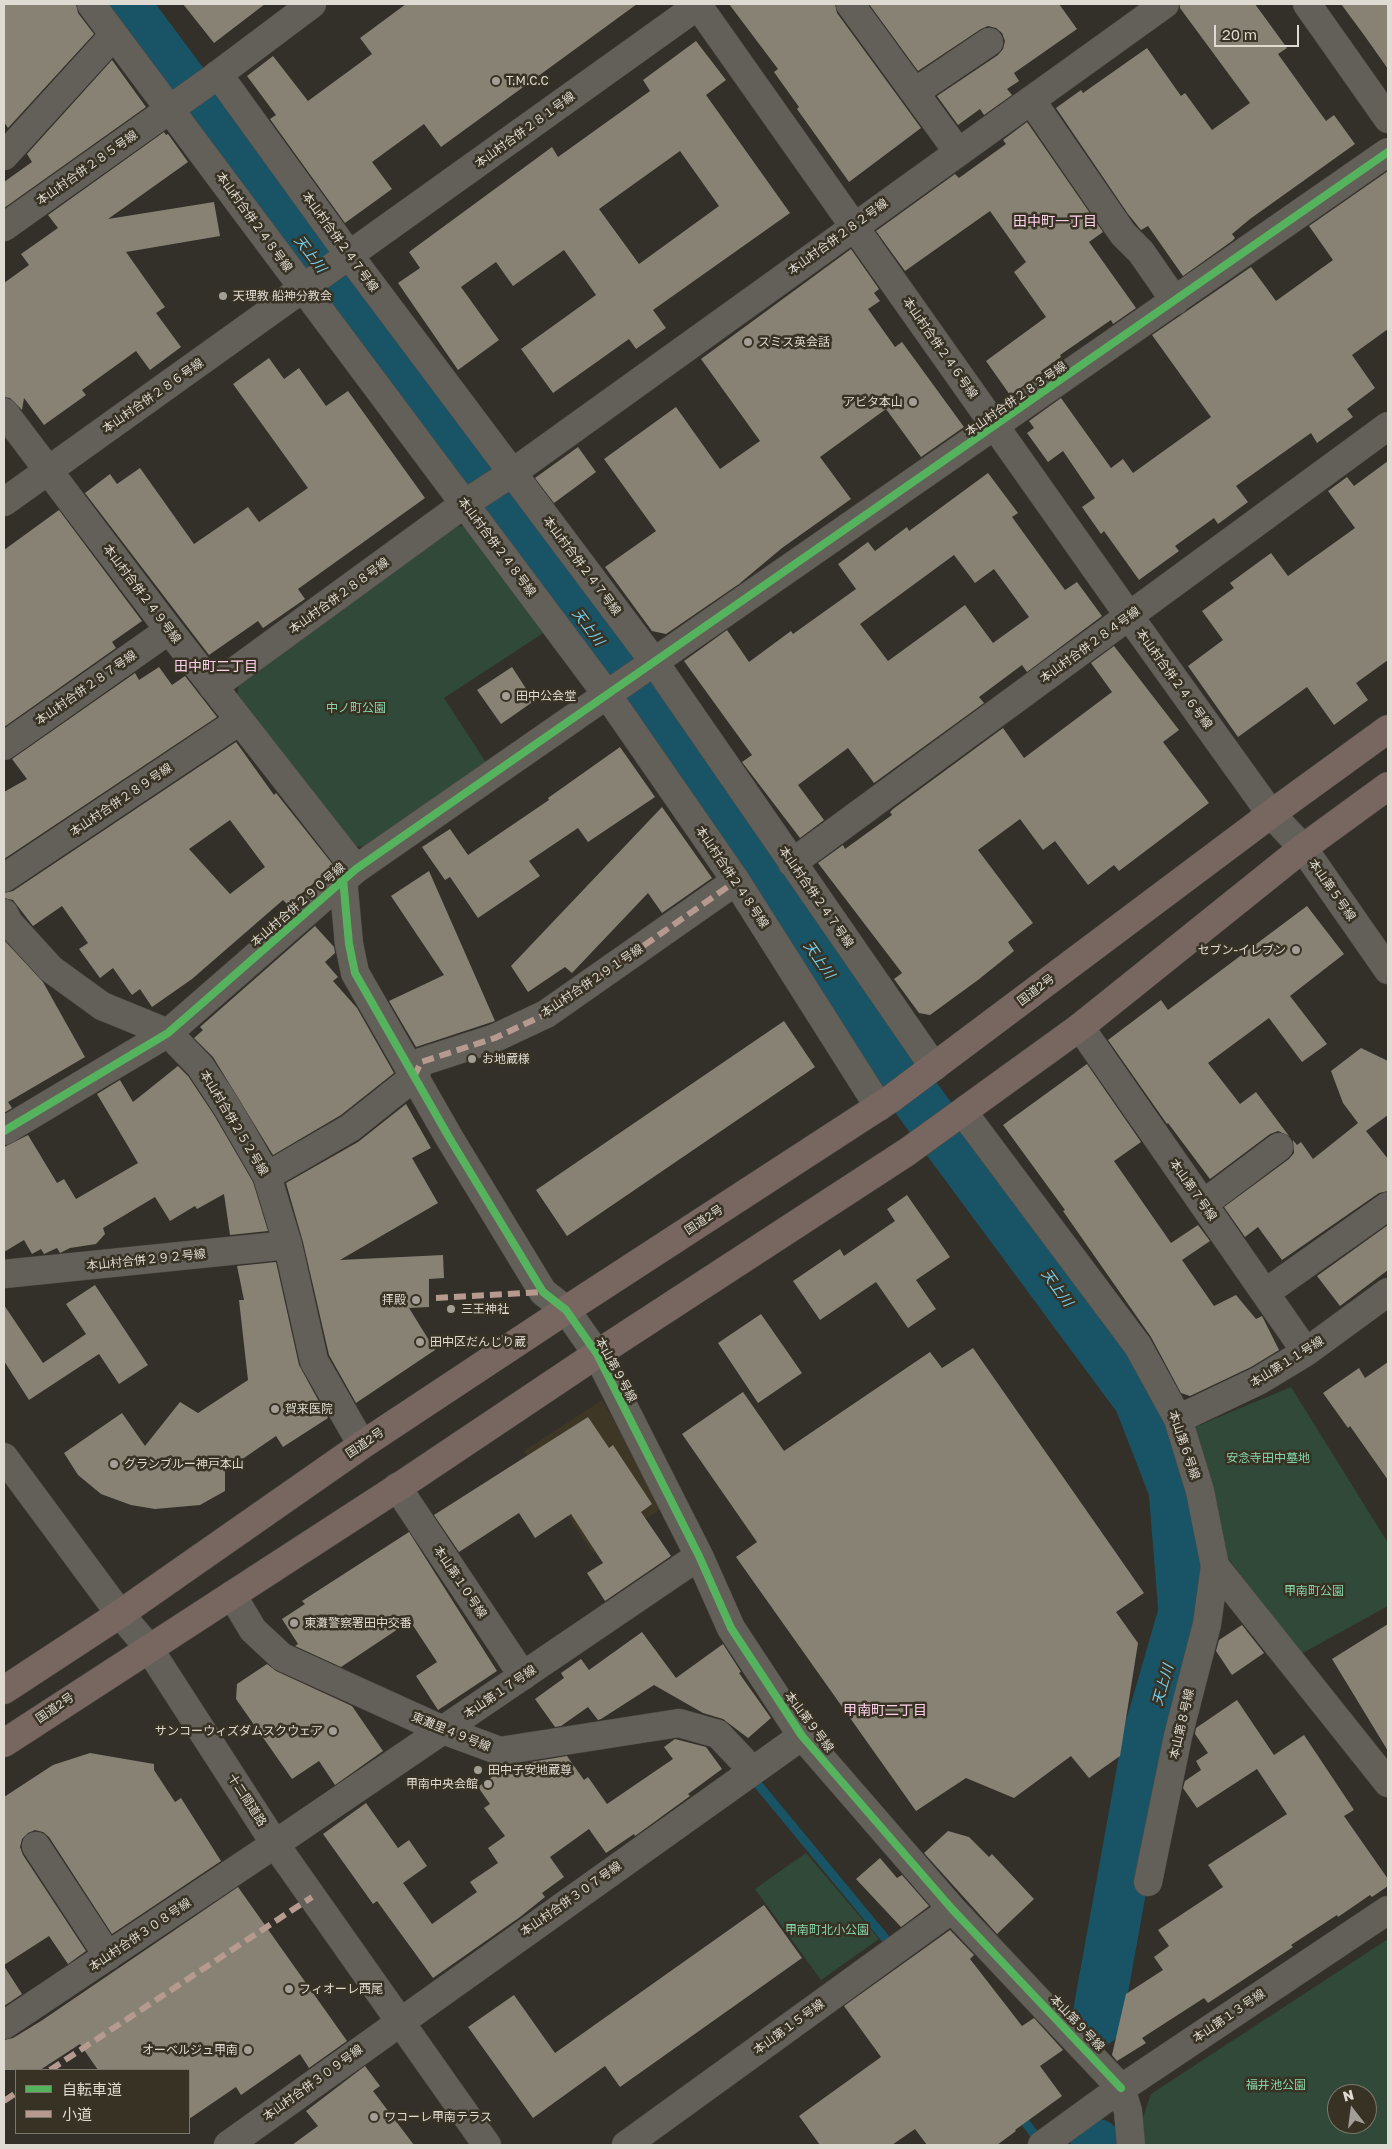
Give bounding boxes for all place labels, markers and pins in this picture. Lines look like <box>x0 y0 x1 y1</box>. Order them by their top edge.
place label: T.M.C.C <box>506 74 549 88</box>
marker: T.M.C.C <box>490 75 502 87</box>
place label: 天理教 船神分教会 <box>233 289 332 303</box>
marker: 天理教 船神分教会 <box>217 290 229 302</box>
place label: スミス英会話 <box>758 335 830 349</box>
marker: スミス英会話 <box>742 336 754 348</box>
place label: アビタ本山 <box>843 395 903 409</box>
marker: アビタ本山 <box>907 396 919 408</box>
place label: 田中公会堂 <box>516 689 576 703</box>
marker: 田中公会堂 <box>500 690 512 702</box>
place label: セブン-イレブン <box>1197 943 1286 957</box>
marker: セブン-イレブン <box>1290 944 1302 956</box>
place label: お地蔵様 <box>482 1052 530 1066</box>
marker: お地蔵様 <box>466 1053 478 1065</box>
place label: 拝殿 <box>382 1293 406 1307</box>
marker: 拝殿 <box>410 1294 422 1306</box>
place label: 三王神社 <box>461 1302 509 1316</box>
marker: 三王神社 <box>445 1303 457 1315</box>
place label: 田中区だんじり蔵 <box>430 1335 526 1349</box>
marker: 田中区だんじり蔵 <box>414 1336 426 1348</box>
place label: 賀来医院 <box>285 1402 333 1416</box>
marker: 賀来医院 <box>269 1403 281 1415</box>
place label: グランブルー神戸本山 <box>124 1457 244 1471</box>
marker: グランブルー神戸本山 <box>108 1458 120 1470</box>
place label: 東灘警察署田中交番 <box>304 1616 412 1630</box>
marker: 東灘警察署田中交番 <box>288 1617 300 1629</box>
place label: サンコーウィズダムスクウェア <box>155 1724 323 1738</box>
marker: サンコーウィズダムスクウェア <box>327 1725 339 1737</box>
place label: 田中子安地蔵尊 <box>488 1763 572 1777</box>
marker: 田中子安地蔵尊 <box>472 1764 484 1776</box>
place label: 甲南中央会館 <box>406 1777 478 1791</box>
marker: 甲南中央会館 <box>482 1778 494 1790</box>
place label: フィオーレ西尾 <box>299 1982 383 1996</box>
marker: フィオーレ西尾 <box>283 1983 295 1995</box>
place label: オーベルジュ甲南 <box>142 2043 238 2057</box>
marker: オーベルジュ甲南 <box>242 2044 254 2056</box>
place label: ワコーレ甲南テラス <box>384 2110 492 2124</box>
marker: ワコーレ甲南テラス <box>368 2111 380 2123</box>

